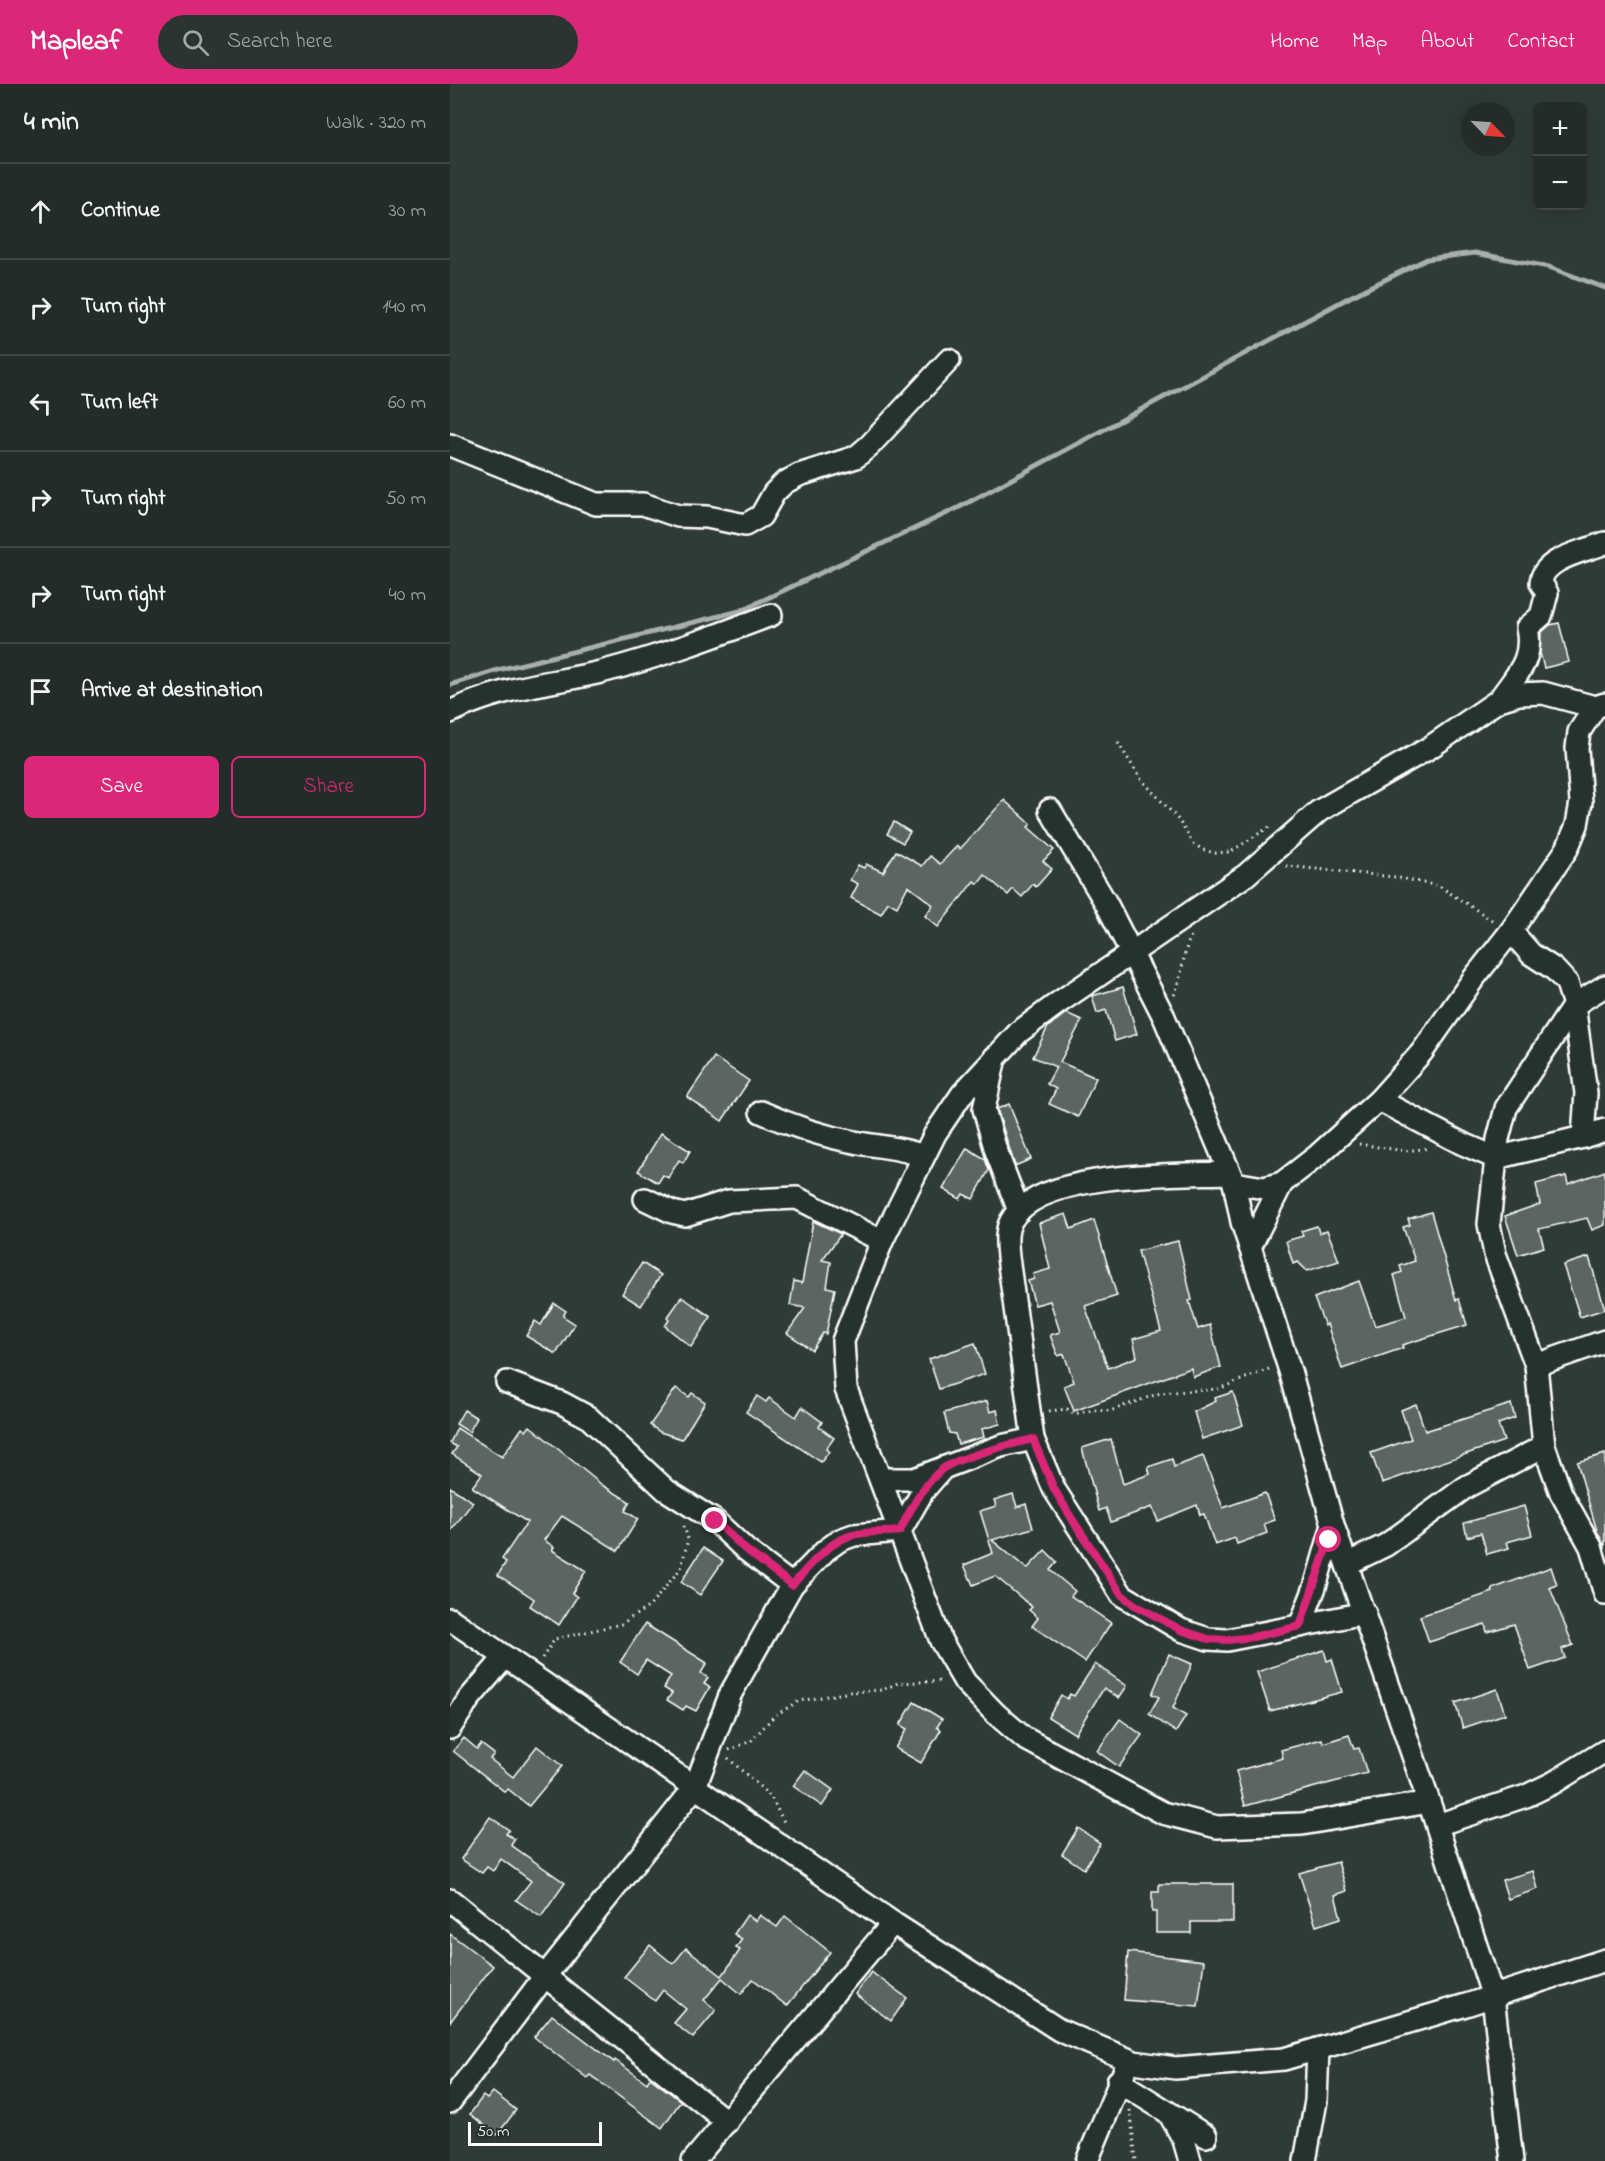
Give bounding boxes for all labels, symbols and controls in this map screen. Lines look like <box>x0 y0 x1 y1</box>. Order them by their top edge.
search box <box>158 15 578 69</box>
text: Mapleaf <box>30 22 122 63</box>
icon: search <box>179 26 212 59</box>
text: Search here <box>227 26 332 58</box>
text: Home <box>1270 27 1319 57</box>
text: Map <box>1352 27 1387 57</box>
text: About <box>1420 27 1474 57</box>
text: Contact <box>1507 27 1575 57</box>
north arrow <box>1461 102 1515 156</box>
map controls <box>1533 102 1587 210</box>
button: + <box>1533 102 1587 156</box>
text: 4 min <box>24 104 79 142</box>
text: Walk · 320 m <box>326 109 426 138</box>
button: − <box>1533 156 1587 210</box>
icon: ahead <box>24 195 57 228</box>
text: Continue <box>81 195 160 227</box>
text: 30 m <box>389 197 426 226</box>
icon: right <box>24 291 57 324</box>
text: Turn right <box>81 291 166 323</box>
text: 140 m <box>382 293 426 322</box>
icon: left <box>24 387 57 420</box>
text: Turn left <box>81 387 158 419</box>
text: 60 m <box>388 389 426 418</box>
icon: right <box>24 483 57 516</box>
text: Turn right <box>81 483 166 515</box>
text: 50 m <box>385 485 426 514</box>
icon: right <box>24 579 57 612</box>
text: Turn right <box>81 579 166 611</box>
text: 40 m <box>389 581 426 610</box>
icon: arrive <box>24 675 57 708</box>
text: Arrive at destination <box>81 675 263 707</box>
button: Save <box>24 756 219 818</box>
button: Share <box>231 756 426 818</box>
route end <box>701 1507 727 1533</box>
route start <box>1315 1526 1341 1552</box>
scale bar <box>468 2119 602 2146</box>
text: 50 m <box>477 2120 509 2144</box>

